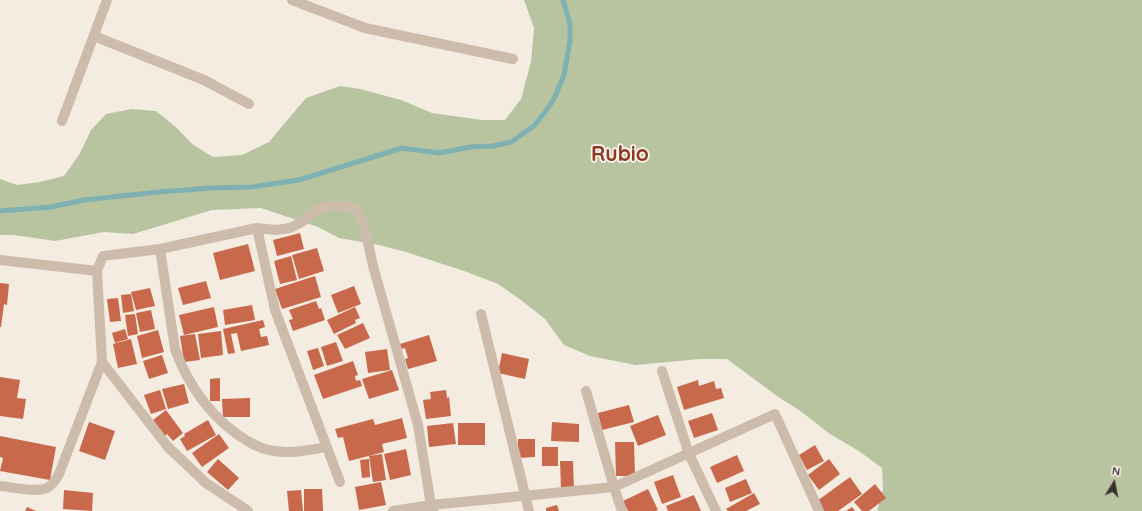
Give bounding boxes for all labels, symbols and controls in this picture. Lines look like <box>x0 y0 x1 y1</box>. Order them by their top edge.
district label: Rubio <box>591 142 649 168</box>
north arrow <box>1094 463 1134 503</box>
text: N <box>1111 464 1121 479</box>

